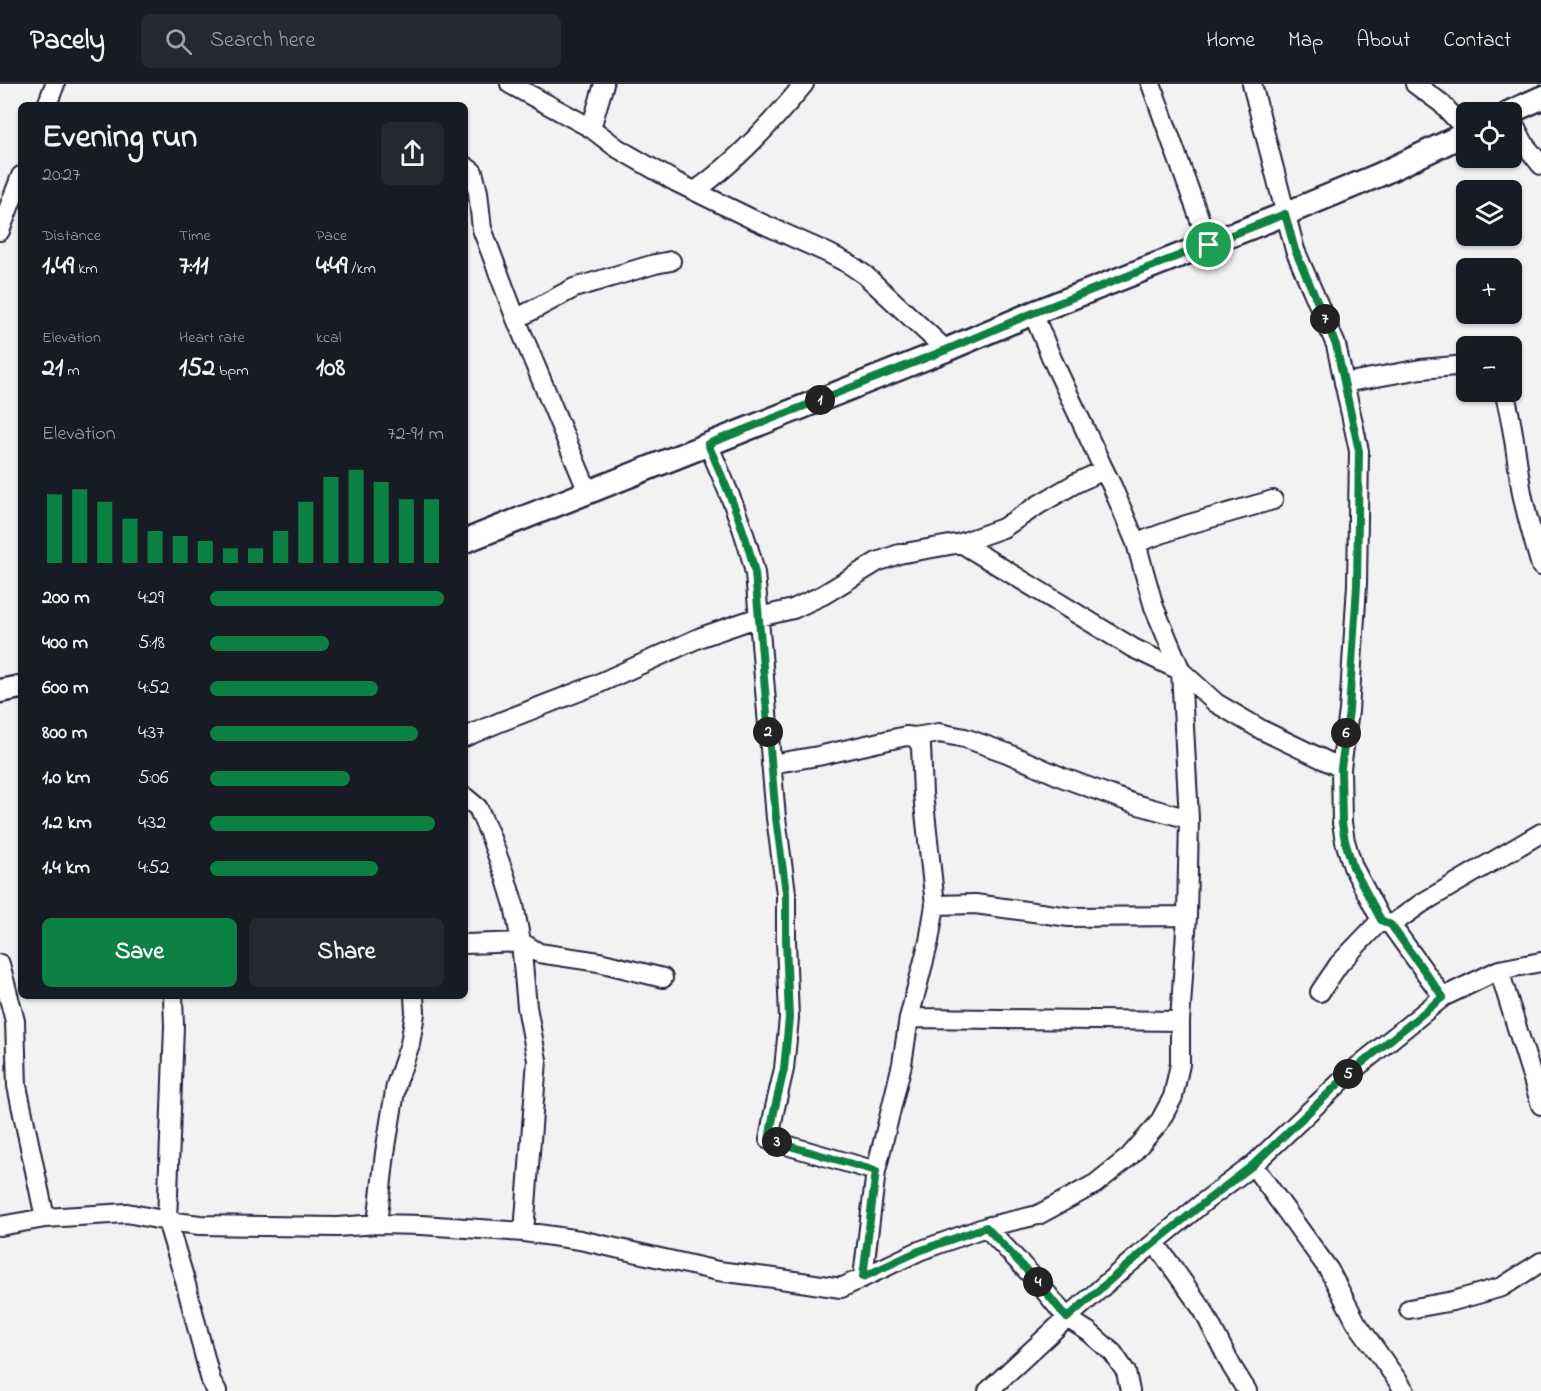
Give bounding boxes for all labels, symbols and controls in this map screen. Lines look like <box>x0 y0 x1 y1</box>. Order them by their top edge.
search box <box>141 14 561 68</box>
text: Pacely <box>30 21 105 62</box>
icon: search <box>162 25 195 58</box>
text: Search here <box>210 25 315 57</box>
text: Home <box>1206 26 1255 56</box>
text: Map <box>1288 26 1323 56</box>
text: About <box>1356 26 1410 56</box>
text: Contact <box>1443 26 1511 56</box>
map controls <box>1456 102 1522 402</box>
button: locate <box>1456 102 1522 168</box>
text: Evening run <box>42 114 197 162</box>
button: share <box>381 122 444 185</box>
text: 20:27 <box>42 161 80 190</box>
button: layers <box>1456 180 1522 246</box>
pin <box>1183 219 1234 270</box>
text: Distance <box>42 224 101 248</box>
text: Time <box>179 224 211 248</box>
text: Pace <box>316 224 347 248</box>
icon: arrive <box>1192 228 1225 261</box>
text: 1.49 <box>42 248 74 286</box>
text: 7:11 <box>179 248 208 286</box>
text: 4:49 <box>316 248 347 286</box>
text: km <box>74 257 98 281</box>
text: /km <box>347 257 376 281</box>
button: + <box>1456 258 1522 324</box>
pin: 7 <box>1310 304 1340 334</box>
text: 7 <box>1322 307 1328 331</box>
text: Elevation <box>42 326 101 350</box>
text: Heart rate <box>179 326 245 350</box>
text: kcal <box>316 326 341 350</box>
button: − <box>1456 336 1522 402</box>
text: 21 <box>42 350 63 388</box>
text: 152 <box>179 350 215 388</box>
text: 108 <box>316 350 345 388</box>
text: m <box>63 359 80 383</box>
text: bpm <box>215 359 249 383</box>
pin: 1 <box>805 385 835 415</box>
text: 1 <box>817 388 823 412</box>
text: Elevation <box>42 420 116 449</box>
text: 72–91 m <box>387 420 444 449</box>
text: 200 m <box>42 584 90 613</box>
text: 4:29 <box>138 584 164 613</box>
text: 400 m <box>42 629 88 658</box>
text: 5:18 <box>138 629 165 658</box>
text: 600 m <box>42 674 89 703</box>
text: 4:52 <box>138 674 169 703</box>
pin: 2 <box>753 717 783 747</box>
pin: 6 <box>1331 718 1361 748</box>
text: 800 m <box>42 719 87 748</box>
text: 4:37 <box>138 719 164 748</box>
text: 2 <box>764 720 772 744</box>
text: 6 <box>1342 721 1350 745</box>
text: 1.0 km <box>42 764 90 793</box>
text: 5:06 <box>138 764 169 793</box>
text: 1.2 km <box>42 809 92 838</box>
text: 4:32 <box>138 809 166 838</box>
text: 1.4 km <box>42 854 90 883</box>
text: 4:52 <box>138 854 169 883</box>
button: Save <box>42 918 237 987</box>
button: Share <box>249 918 444 987</box>
pin: 5 <box>1333 1059 1363 1089</box>
text: 5 <box>1343 1062 1353 1086</box>
pin: 3 <box>762 1127 792 1157</box>
text: 3 <box>774 1130 780 1154</box>
pin: 4 <box>1023 1267 1053 1297</box>
text: 4 <box>1035 1270 1041 1294</box>

